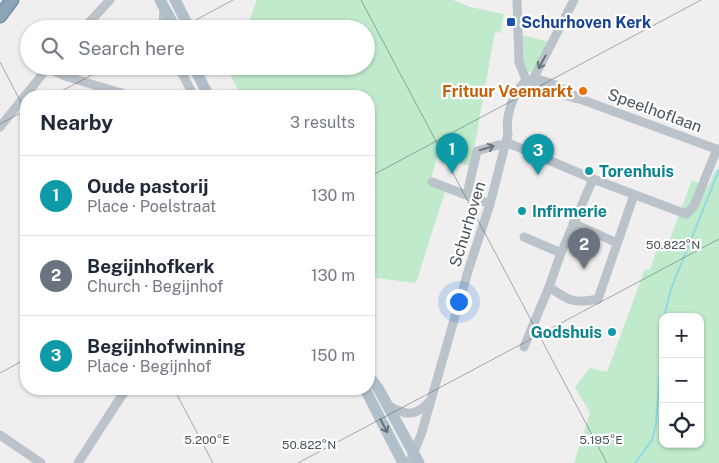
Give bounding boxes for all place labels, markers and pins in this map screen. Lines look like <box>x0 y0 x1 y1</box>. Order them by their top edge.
place label: Schurhoven Kerk <box>521 13 651 32</box>
marker: Schurhoven Kerk <box>505 16 517 28</box>
place label: Frituur Veemarkt <box>442 82 573 101</box>
marker: Frituur Veemarkt <box>577 85 589 97</box>
pin: 1 <box>436 133 468 174</box>
pin: 3 <box>522 134 554 175</box>
place label: Torenhuis <box>599 162 674 181</box>
marker: Torenhuis <box>583 165 595 177</box>
place label: Infirmerie <box>532 202 607 221</box>
marker: Infirmerie <box>516 205 528 217</box>
pin: 2 <box>568 228 600 269</box>
place label: Godshuis <box>531 323 602 342</box>
marker: Godshuis <box>606 326 618 338</box>

